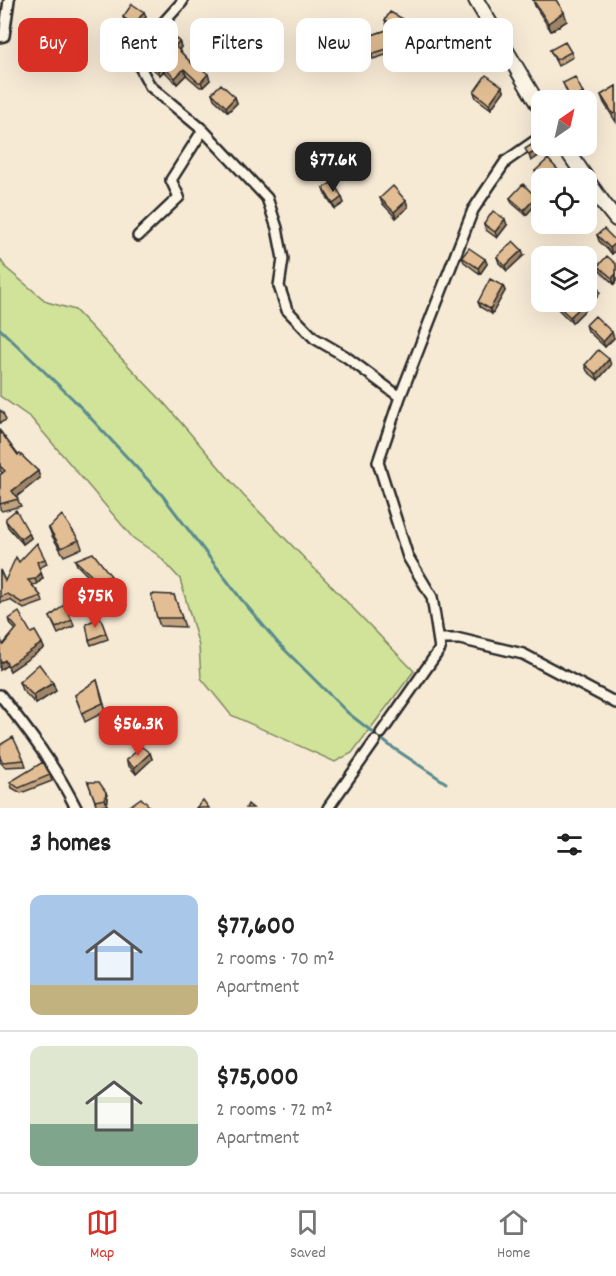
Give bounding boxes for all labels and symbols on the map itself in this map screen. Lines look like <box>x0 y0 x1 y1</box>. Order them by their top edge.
north arrow <box>531 90 597 156</box>
pin: $77.6K <box>284 142 382 193</box>
pin: $75K <box>59 578 131 629</box>
pin: $56.3K <box>89 706 187 757</box>

